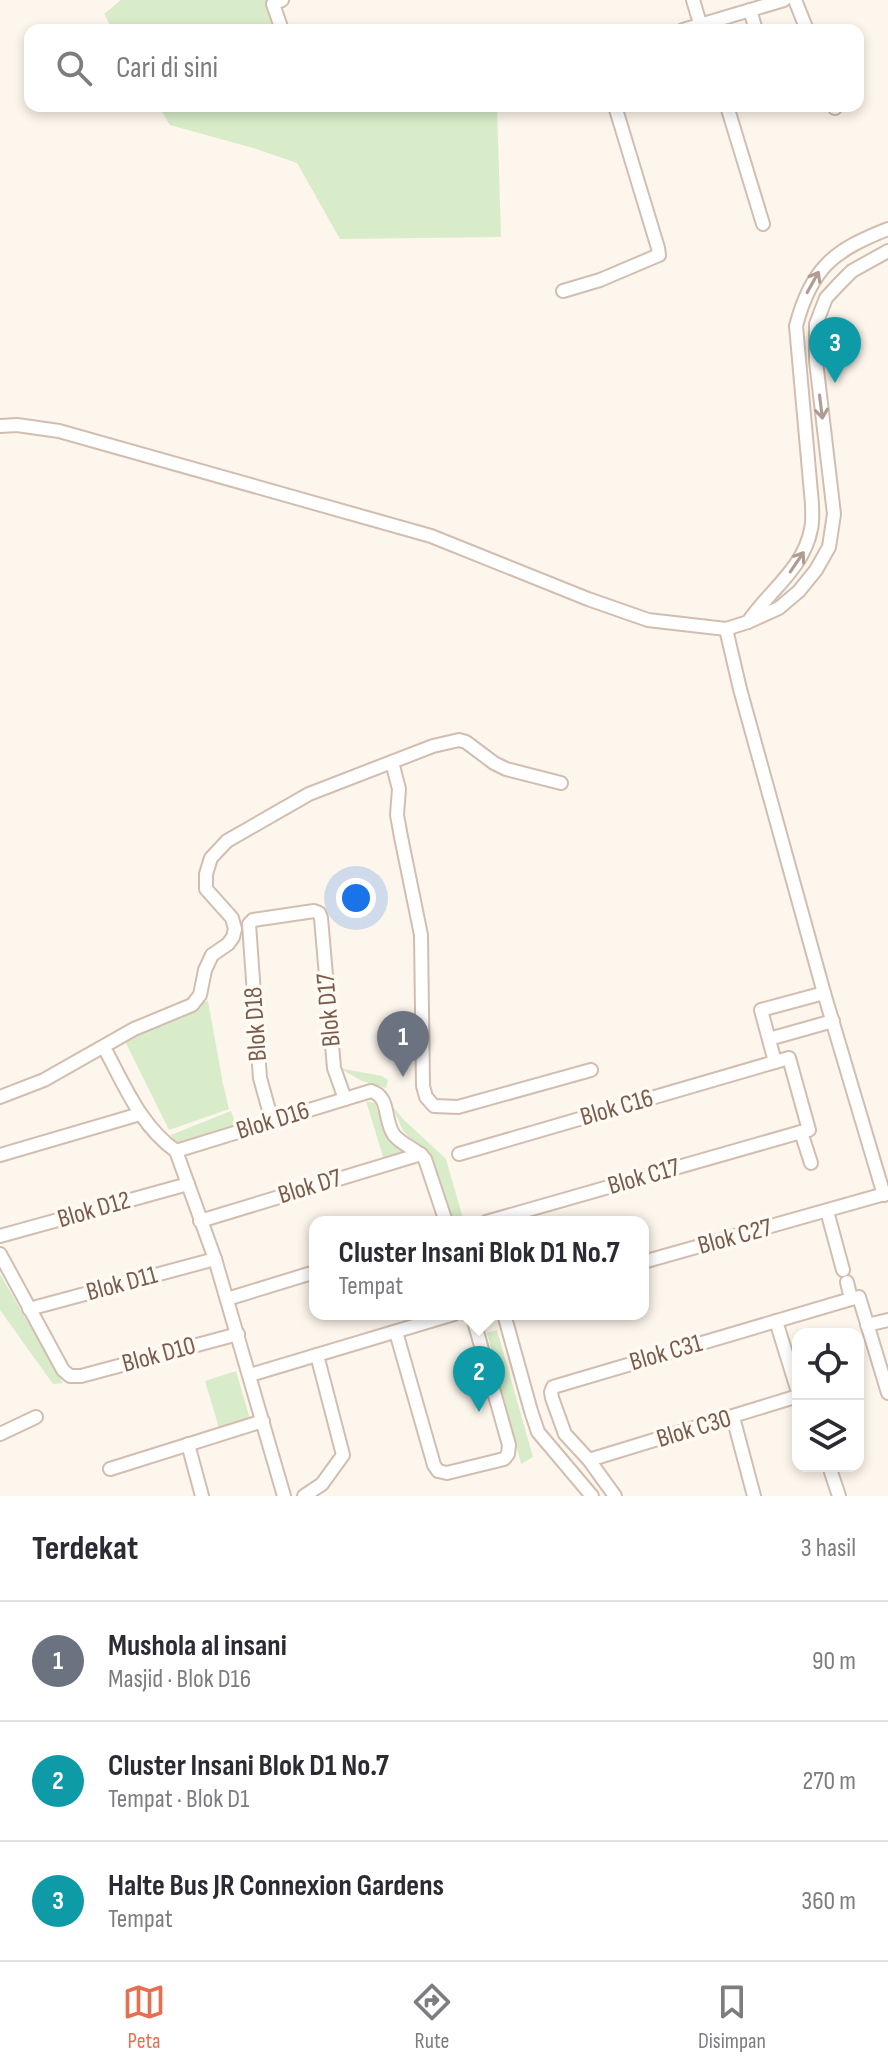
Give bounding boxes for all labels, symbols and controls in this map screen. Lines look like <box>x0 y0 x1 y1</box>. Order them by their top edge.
search box <box>24 24 864 112</box>
icon: search <box>52 46 96 90</box>
text: Cari di sini <box>116 50 218 86</box>
one-way arrow <box>806 271 822 294</box>
pin: 3 <box>809 317 861 383</box>
one-way arrow <box>814 393 829 420</box>
one-way arrow <box>789 552 805 574</box>
your location <box>336 878 376 918</box>
street label: Blok D17 <box>310 971 348 1048</box>
street label: Blok D18 <box>238 986 274 1062</box>
pin: 1 <box>377 1011 429 1077</box>
street label: Blok C16 <box>577 1083 657 1133</box>
street label: Blok D16 <box>233 1095 313 1147</box>
street label: Blok C17 <box>604 1152 684 1202</box>
street label: Blok D7 <box>275 1163 346 1211</box>
street label: Blok D12 <box>54 1185 134 1235</box>
street label: Blok C27 <box>695 1212 776 1262</box>
popup <box>309 1216 649 1320</box>
text: Cluster Insani Blok D1 No.7 <box>339 1235 619 1271</box>
street label: Blok D11 <box>83 1260 161 1308</box>
text: Tempat <box>339 1271 403 1302</box>
street label: Blok C31 <box>626 1328 706 1378</box>
map controls <box>792 1328 864 1472</box>
button: locate <box>792 1328 864 1400</box>
street label: Blok D10 <box>119 1330 199 1380</box>
pin: 2 <box>453 1346 505 1412</box>
button: layers <box>792 1400 864 1472</box>
street label: Blok C30 <box>653 1403 735 1455</box>
text: Terdekat <box>32 1528 138 1569</box>
text: 3 hasil <box>801 1533 856 1564</box>
text: Mushola al insani <box>108 1628 287 1664</box>
text: 1 <box>53 1646 63 1677</box>
text: 90 m <box>812 1646 856 1677</box>
text: Masjid · Blok D16 <box>108 1664 251 1695</box>
text: Cluster Insani Blok D1 No.7 <box>108 1748 389 1784</box>
text: 2 <box>52 1766 64 1797</box>
text: 270 m <box>803 1766 856 1797</box>
text: Tempat · Blok D1 <box>108 1784 249 1815</box>
text: Halte Bus JR Connexion Gardens <box>108 1868 444 1904</box>
text: 3 <box>52 1886 64 1917</box>
text: 360 m <box>801 1886 856 1917</box>
text: Tempat <box>108 1904 173 1935</box>
tab: Peta <box>122 1980 166 2055</box>
tab: Rute <box>410 1980 454 2055</box>
tab: Disimpan <box>698 1980 766 2055</box>

